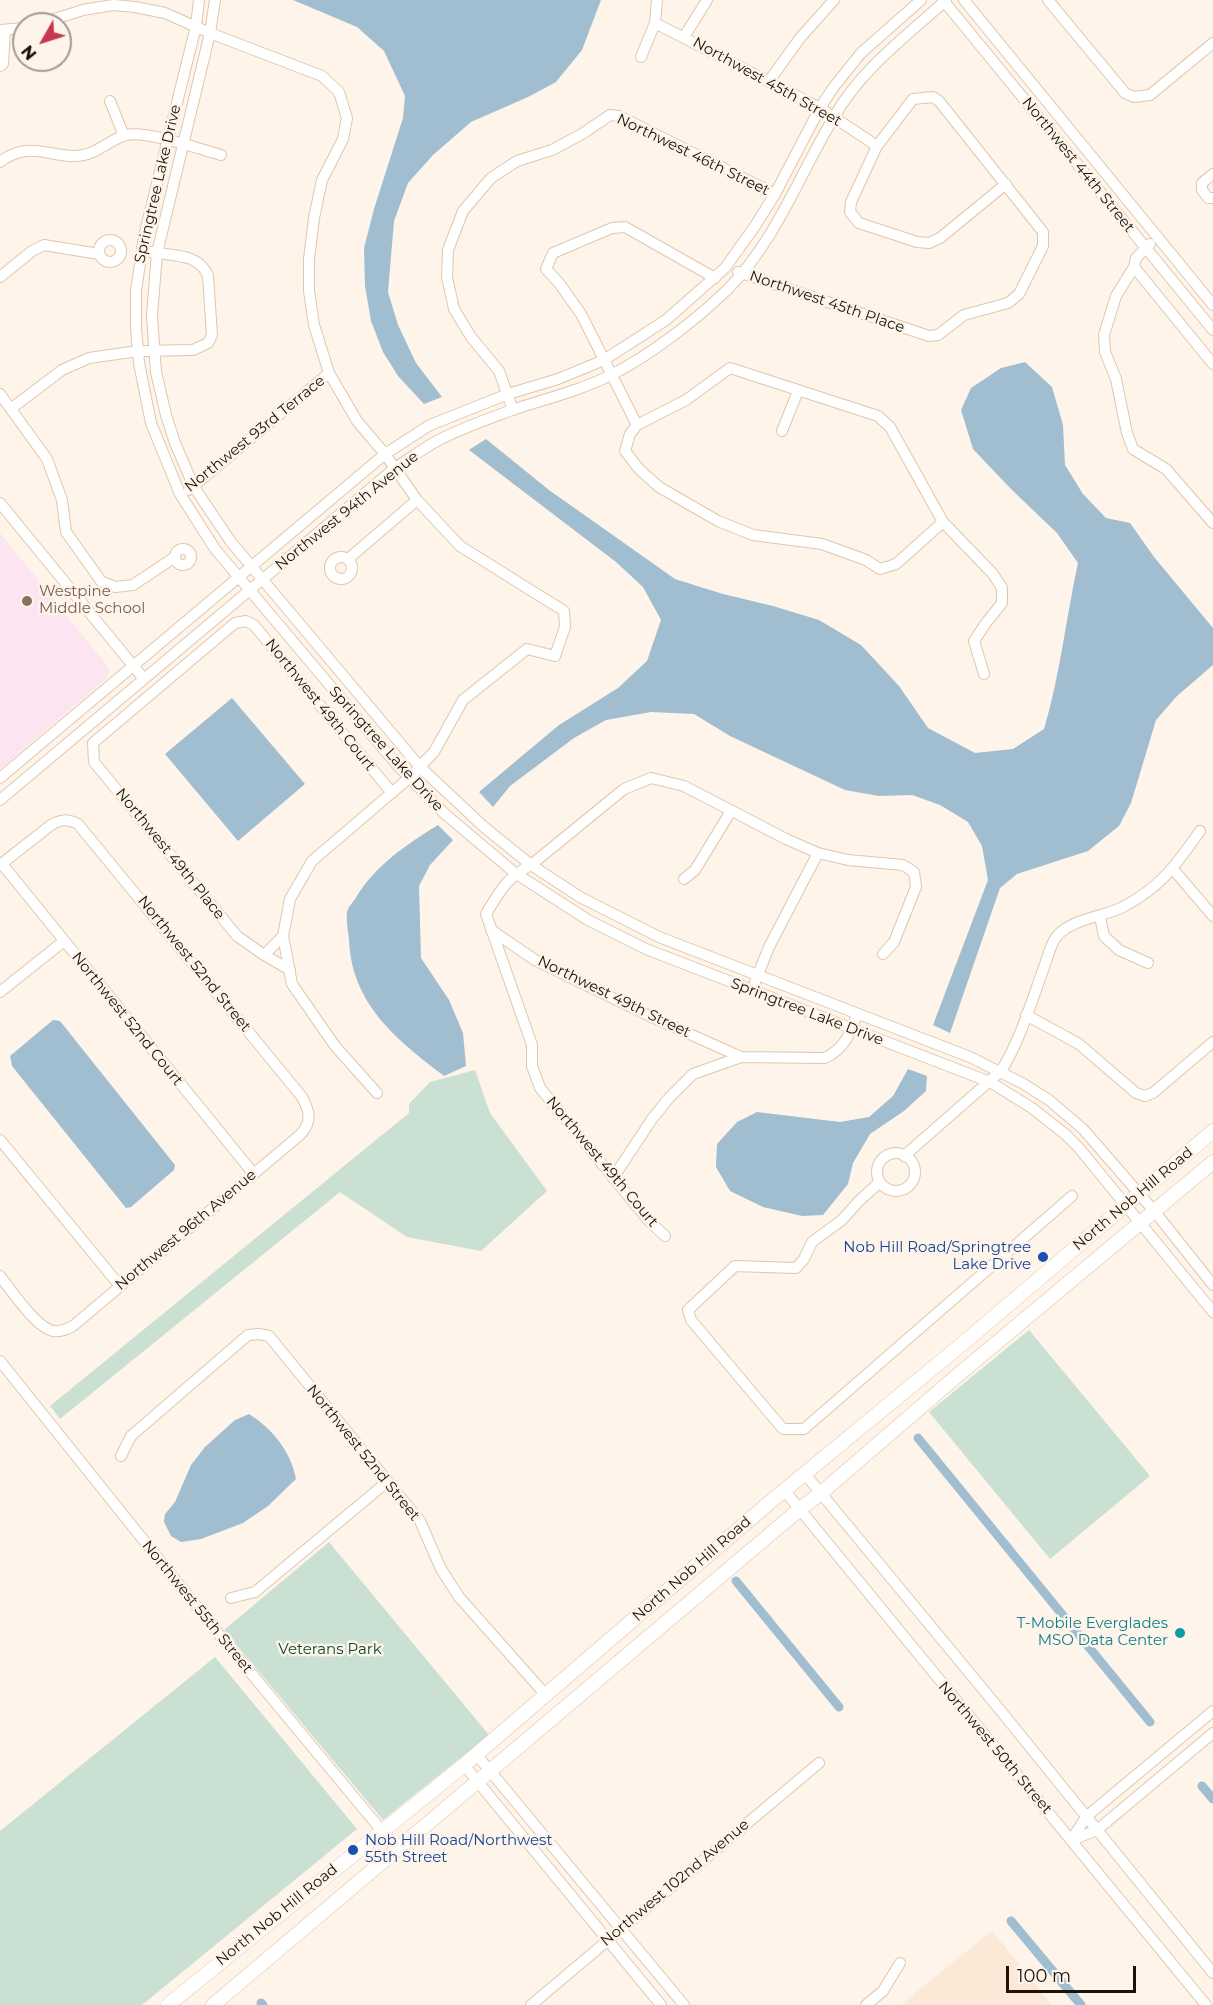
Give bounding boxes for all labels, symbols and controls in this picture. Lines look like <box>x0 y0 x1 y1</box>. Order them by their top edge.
north arrow <box>12 12 72 72</box>
street label: Northwest 45th Street <box>690 34 844 130</box>
text: N <box>18 41 41 63</box>
street label: Northwest 44th Street <box>1018 94 1138 236</box>
street label: Springtree Lake Drive <box>131 103 185 265</box>
street label: Northwest 46th Street <box>614 110 772 200</box>
street label: Northwest 45th Place <box>747 267 907 337</box>
street label: Northwest 93rd Terrace <box>181 372 329 496</box>
street label: Northwest 94th Avenue <box>272 448 422 574</box>
place label: Westpine Middle School <box>39 583 145 618</box>
marker: Westpine Middle School <box>20 594 34 608</box>
street label: Northwest 49th Court <box>261 635 379 775</box>
street label: Springtree Lake Drive <box>325 683 447 815</box>
street label: Northwest 49th Place <box>112 785 228 923</box>
street label: Northwest 52nd Street <box>134 892 254 1036</box>
street label: Northwest 52nd Court <box>68 949 186 1089</box>
street label: Northwest 49th Street <box>535 952 693 1042</box>
street label: Springtree Lake Drive <box>728 975 886 1049</box>
street label: Northwest 49th Court <box>542 1093 662 1231</box>
street label: North Nob Hill Road <box>1069 1144 1197 1254</box>
street label: Northwest 96th Avenue <box>112 1166 260 1294</box>
place label: Nob Hill Road/Springtree Lake Drive <box>843 1239 1031 1274</box>
marker: Nob Hill Road/Springtree Lake Drive <box>1036 1250 1050 1264</box>
street label: Northwest 52nd Street <box>303 1381 423 1525</box>
street label: North Nob Hill Road <box>629 1513 755 1625</box>
street label: Northwest 55th Street <box>138 1537 256 1677</box>
place label: T-Mobile Everglades MSO Data Center <box>1017 1615 1168 1650</box>
marker: T-Mobile Everglades MSO Data Center <box>1173 1626 1187 1640</box>
park label: Veterans Park <box>278 1641 382 1659</box>
street label: Northwest 50th Street <box>934 1678 1056 1818</box>
street label: Northwest 102nd Avenue <box>597 1816 753 1950</box>
place label: Nob Hill Road/Northwest 55th Street <box>365 1832 553 1867</box>
marker: Nob Hill Road/Northwest 55th Street <box>346 1843 360 1857</box>
street label: North Nob Hill Road <box>213 1860 341 1970</box>
scale bar <box>1009 1954 1140 1992</box>
text: 100 m <box>1017 1965 1071 1987</box>

